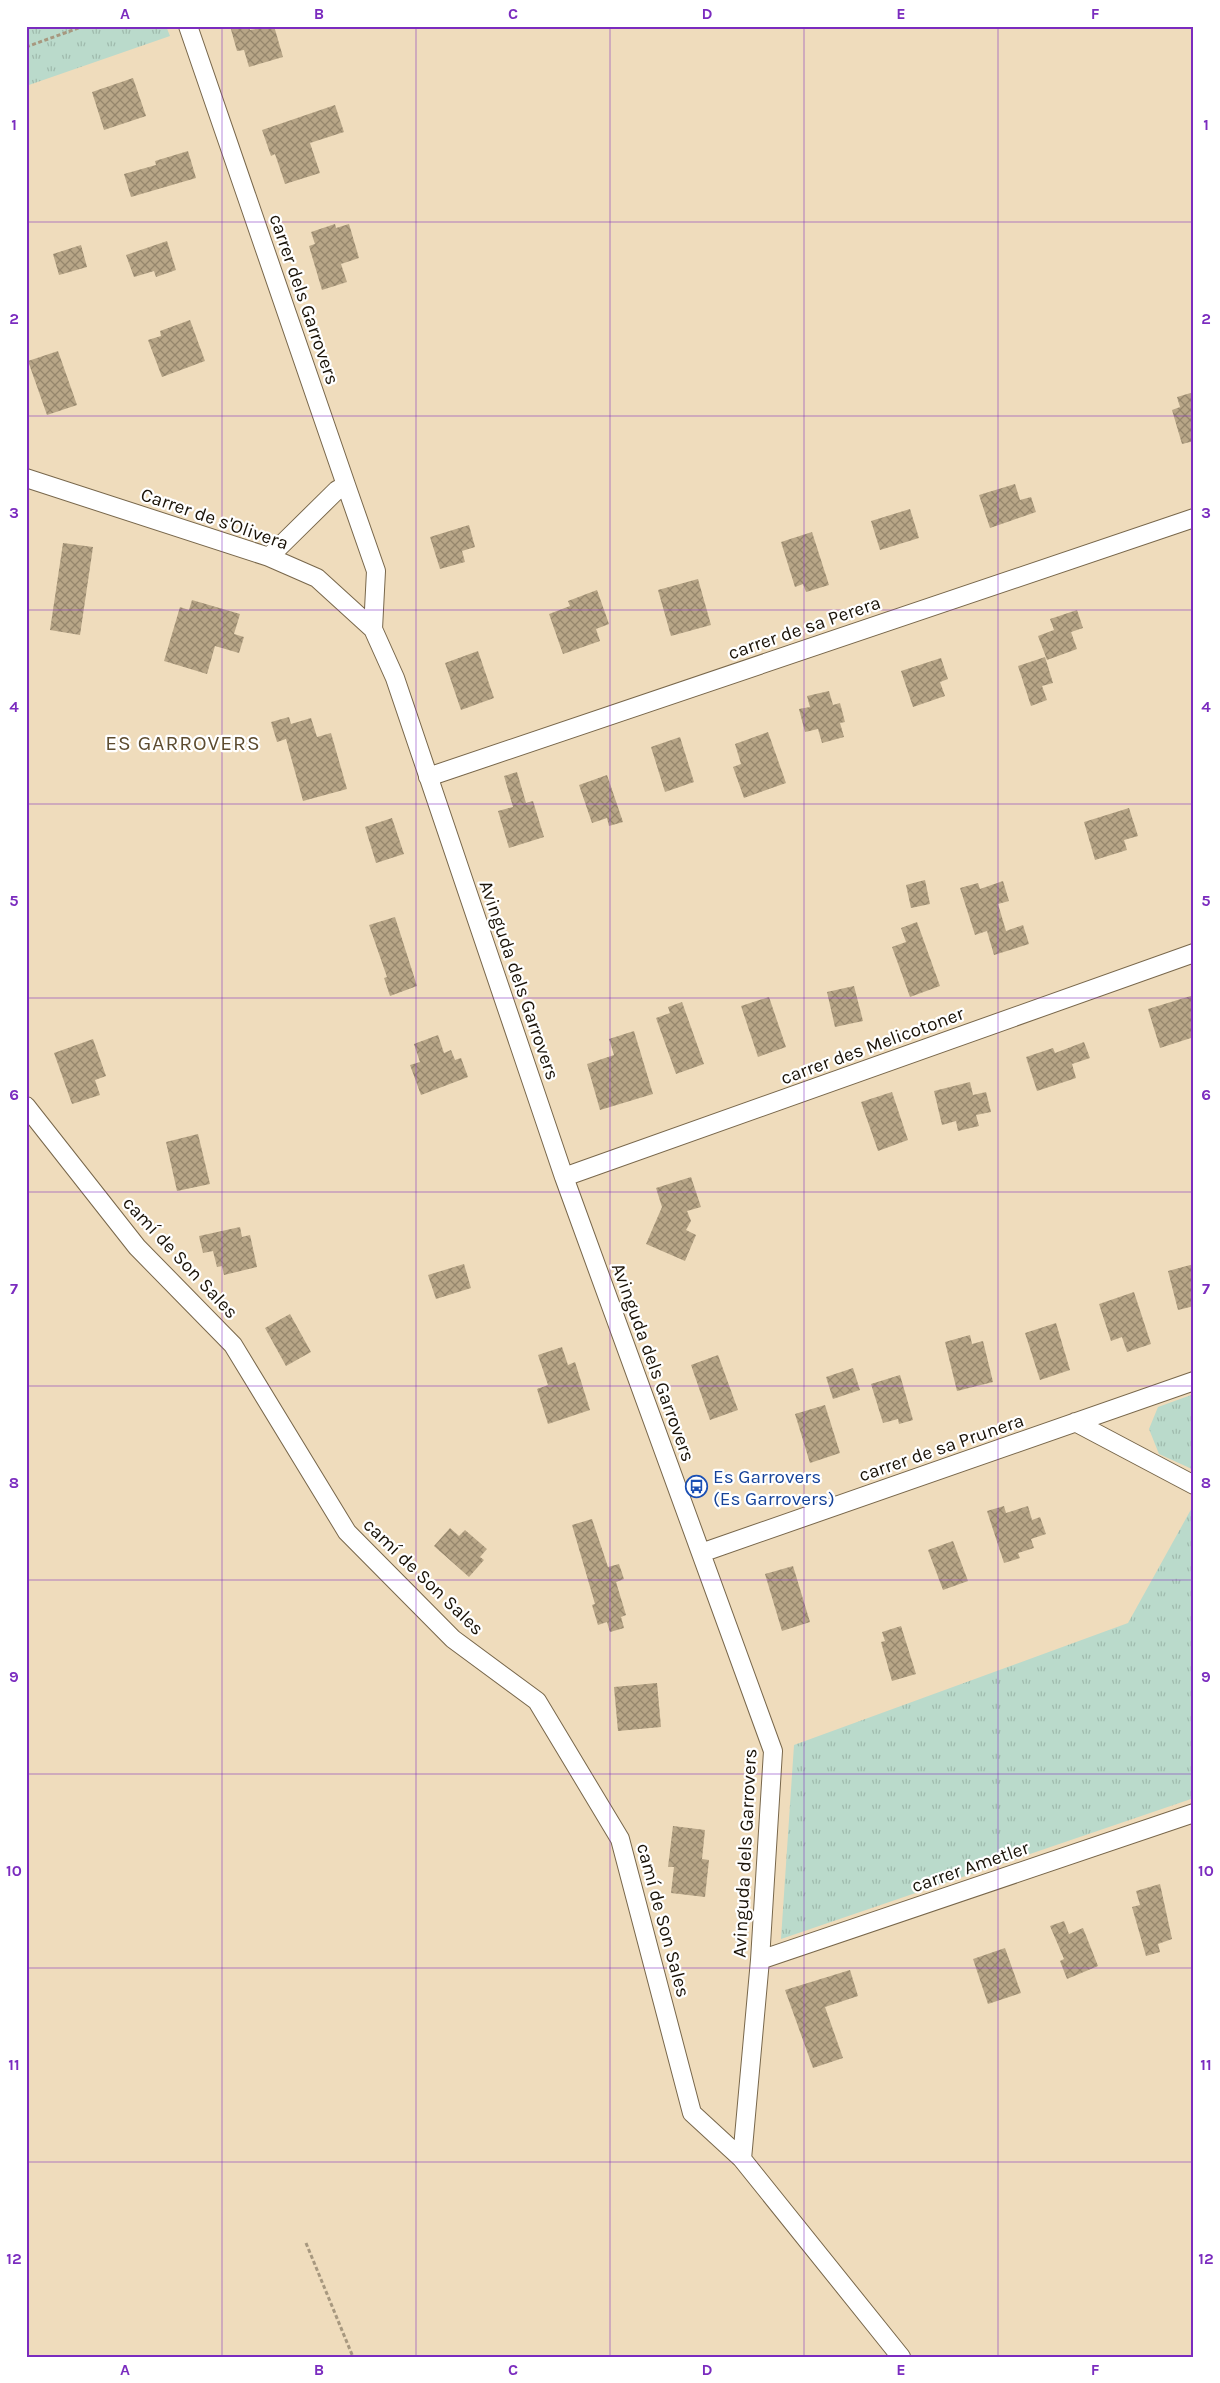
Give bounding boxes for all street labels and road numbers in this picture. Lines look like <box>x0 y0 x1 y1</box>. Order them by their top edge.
street label: carrer dels Garrovers <box>265 211 344 388</box>
street label: Carrer de s'Olivera <box>138 483 292 555</box>
street label: carrer de sa Perera <box>725 592 883 664</box>
street label: Avinguda dels Garrovers <box>475 878 564 1083</box>
street label: carrer des Melicotoner <box>778 1003 967 1089</box>
street label: camí de Son Sales <box>118 1192 242 1323</box>
street label: Avinguda dels Garrovers <box>607 1260 699 1465</box>
street label: carrer de sa Prunera <box>856 1409 1027 1487</box>
street label: camí de Son Sales <box>359 1514 488 1640</box>
street label: Avinguda dels Garrovers <box>729 1748 761 1958</box>
street label: carrer Ametler <box>909 1837 1032 1897</box>
street label: camí de Son Sales <box>632 1841 694 2000</box>

